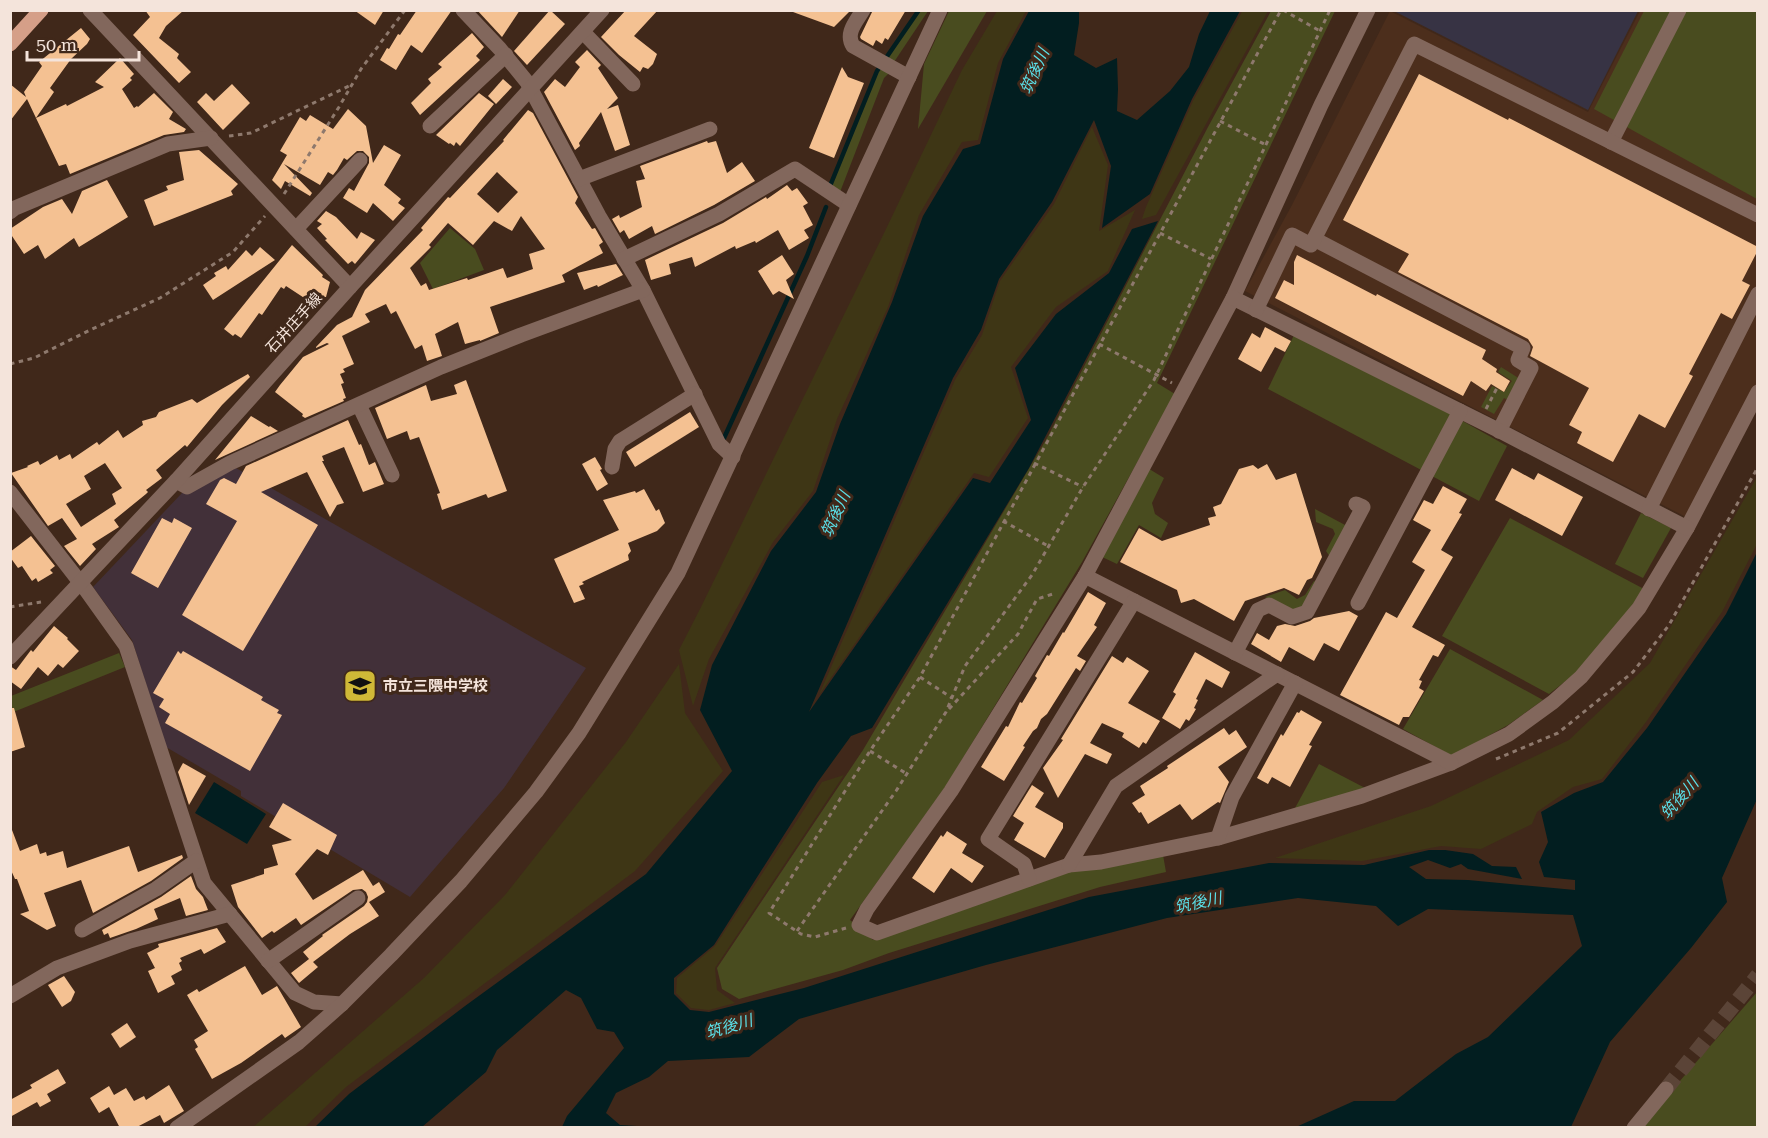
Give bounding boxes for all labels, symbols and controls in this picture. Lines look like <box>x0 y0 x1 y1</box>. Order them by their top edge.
scale bar <box>27 24 140 62</box>
text: 50 m <box>36 34 77 55</box>
water label: 筑後川 <box>1016 44 1054 97</box>
street label: 石井庄手線 <box>262 289 326 357</box>
water label: 筑後川 <box>817 487 855 540</box>
school or university icon: 市立三隈中学校 <box>342 668 378 704</box>
place label: 市立三隈中学校 <box>383 677 488 695</box>
water label: 筑後川 <box>1656 772 1704 823</box>
water label: 筑後川 <box>1173 888 1226 917</box>
water label: 筑後川 <box>703 1010 757 1042</box>

